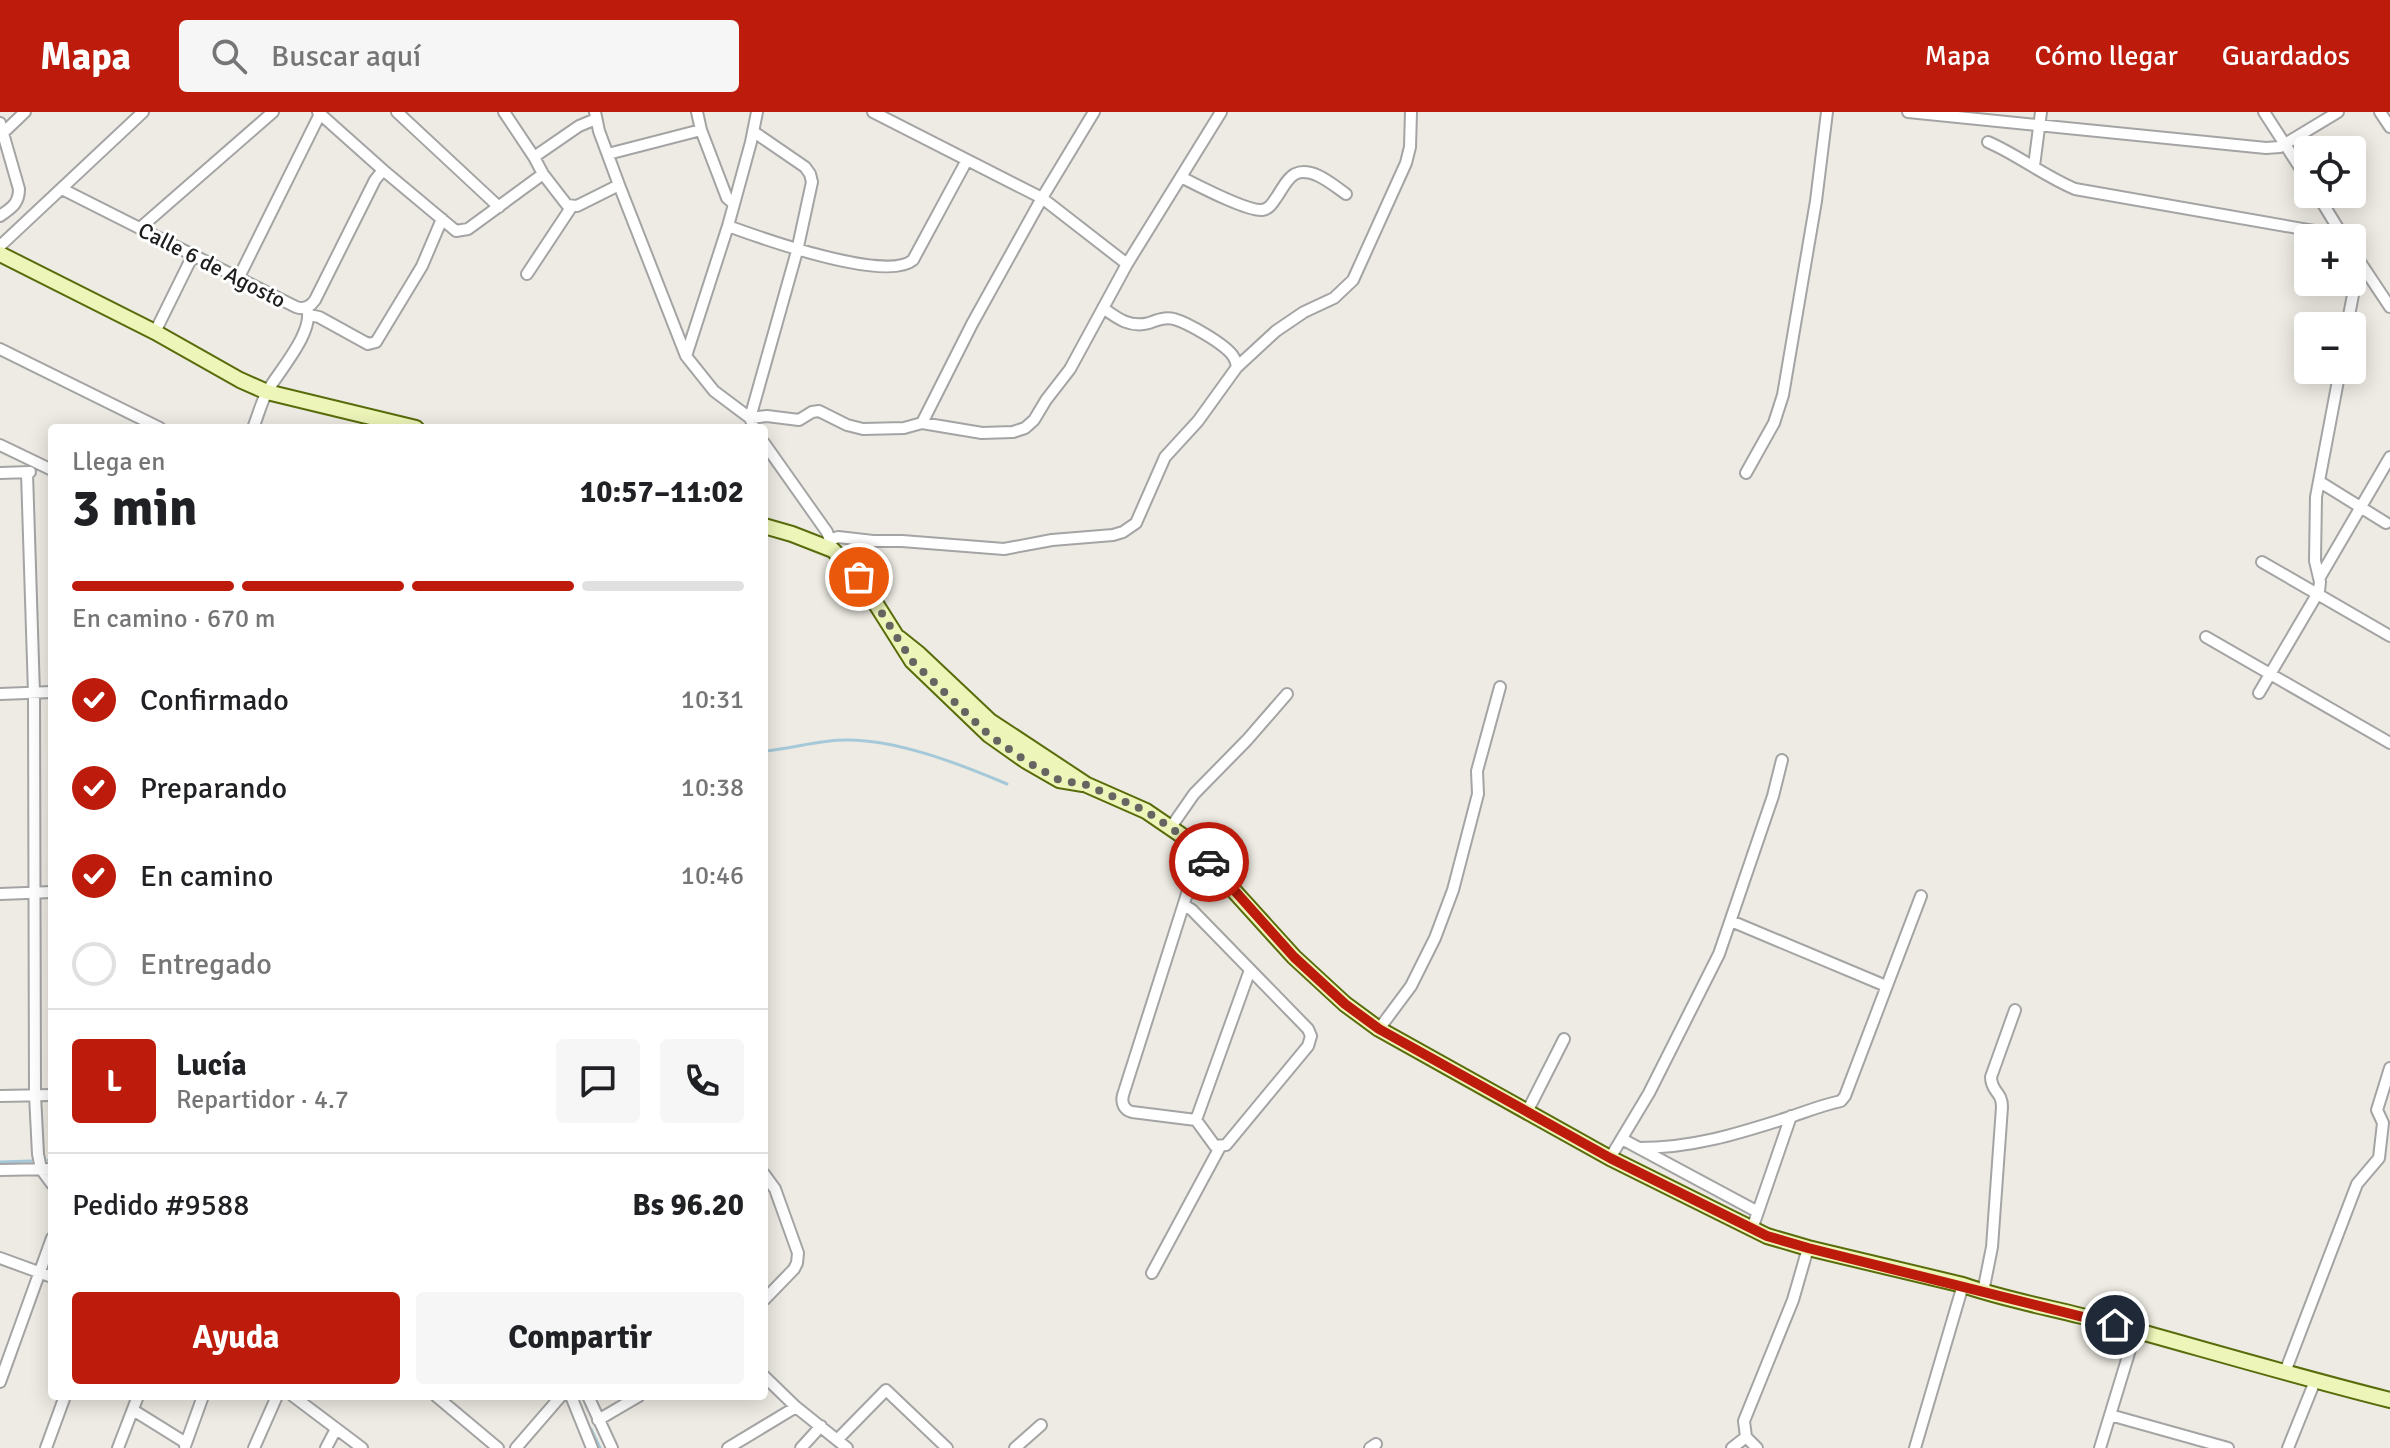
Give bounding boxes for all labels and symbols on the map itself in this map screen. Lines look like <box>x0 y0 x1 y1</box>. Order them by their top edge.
street label: Calle 6 de Agosto <box>134 216 290 314</box>
pin <box>825 543 893 611</box>
courier <box>1169 822 1249 902</box>
pin <box>2081 1291 2149 1359</box>

